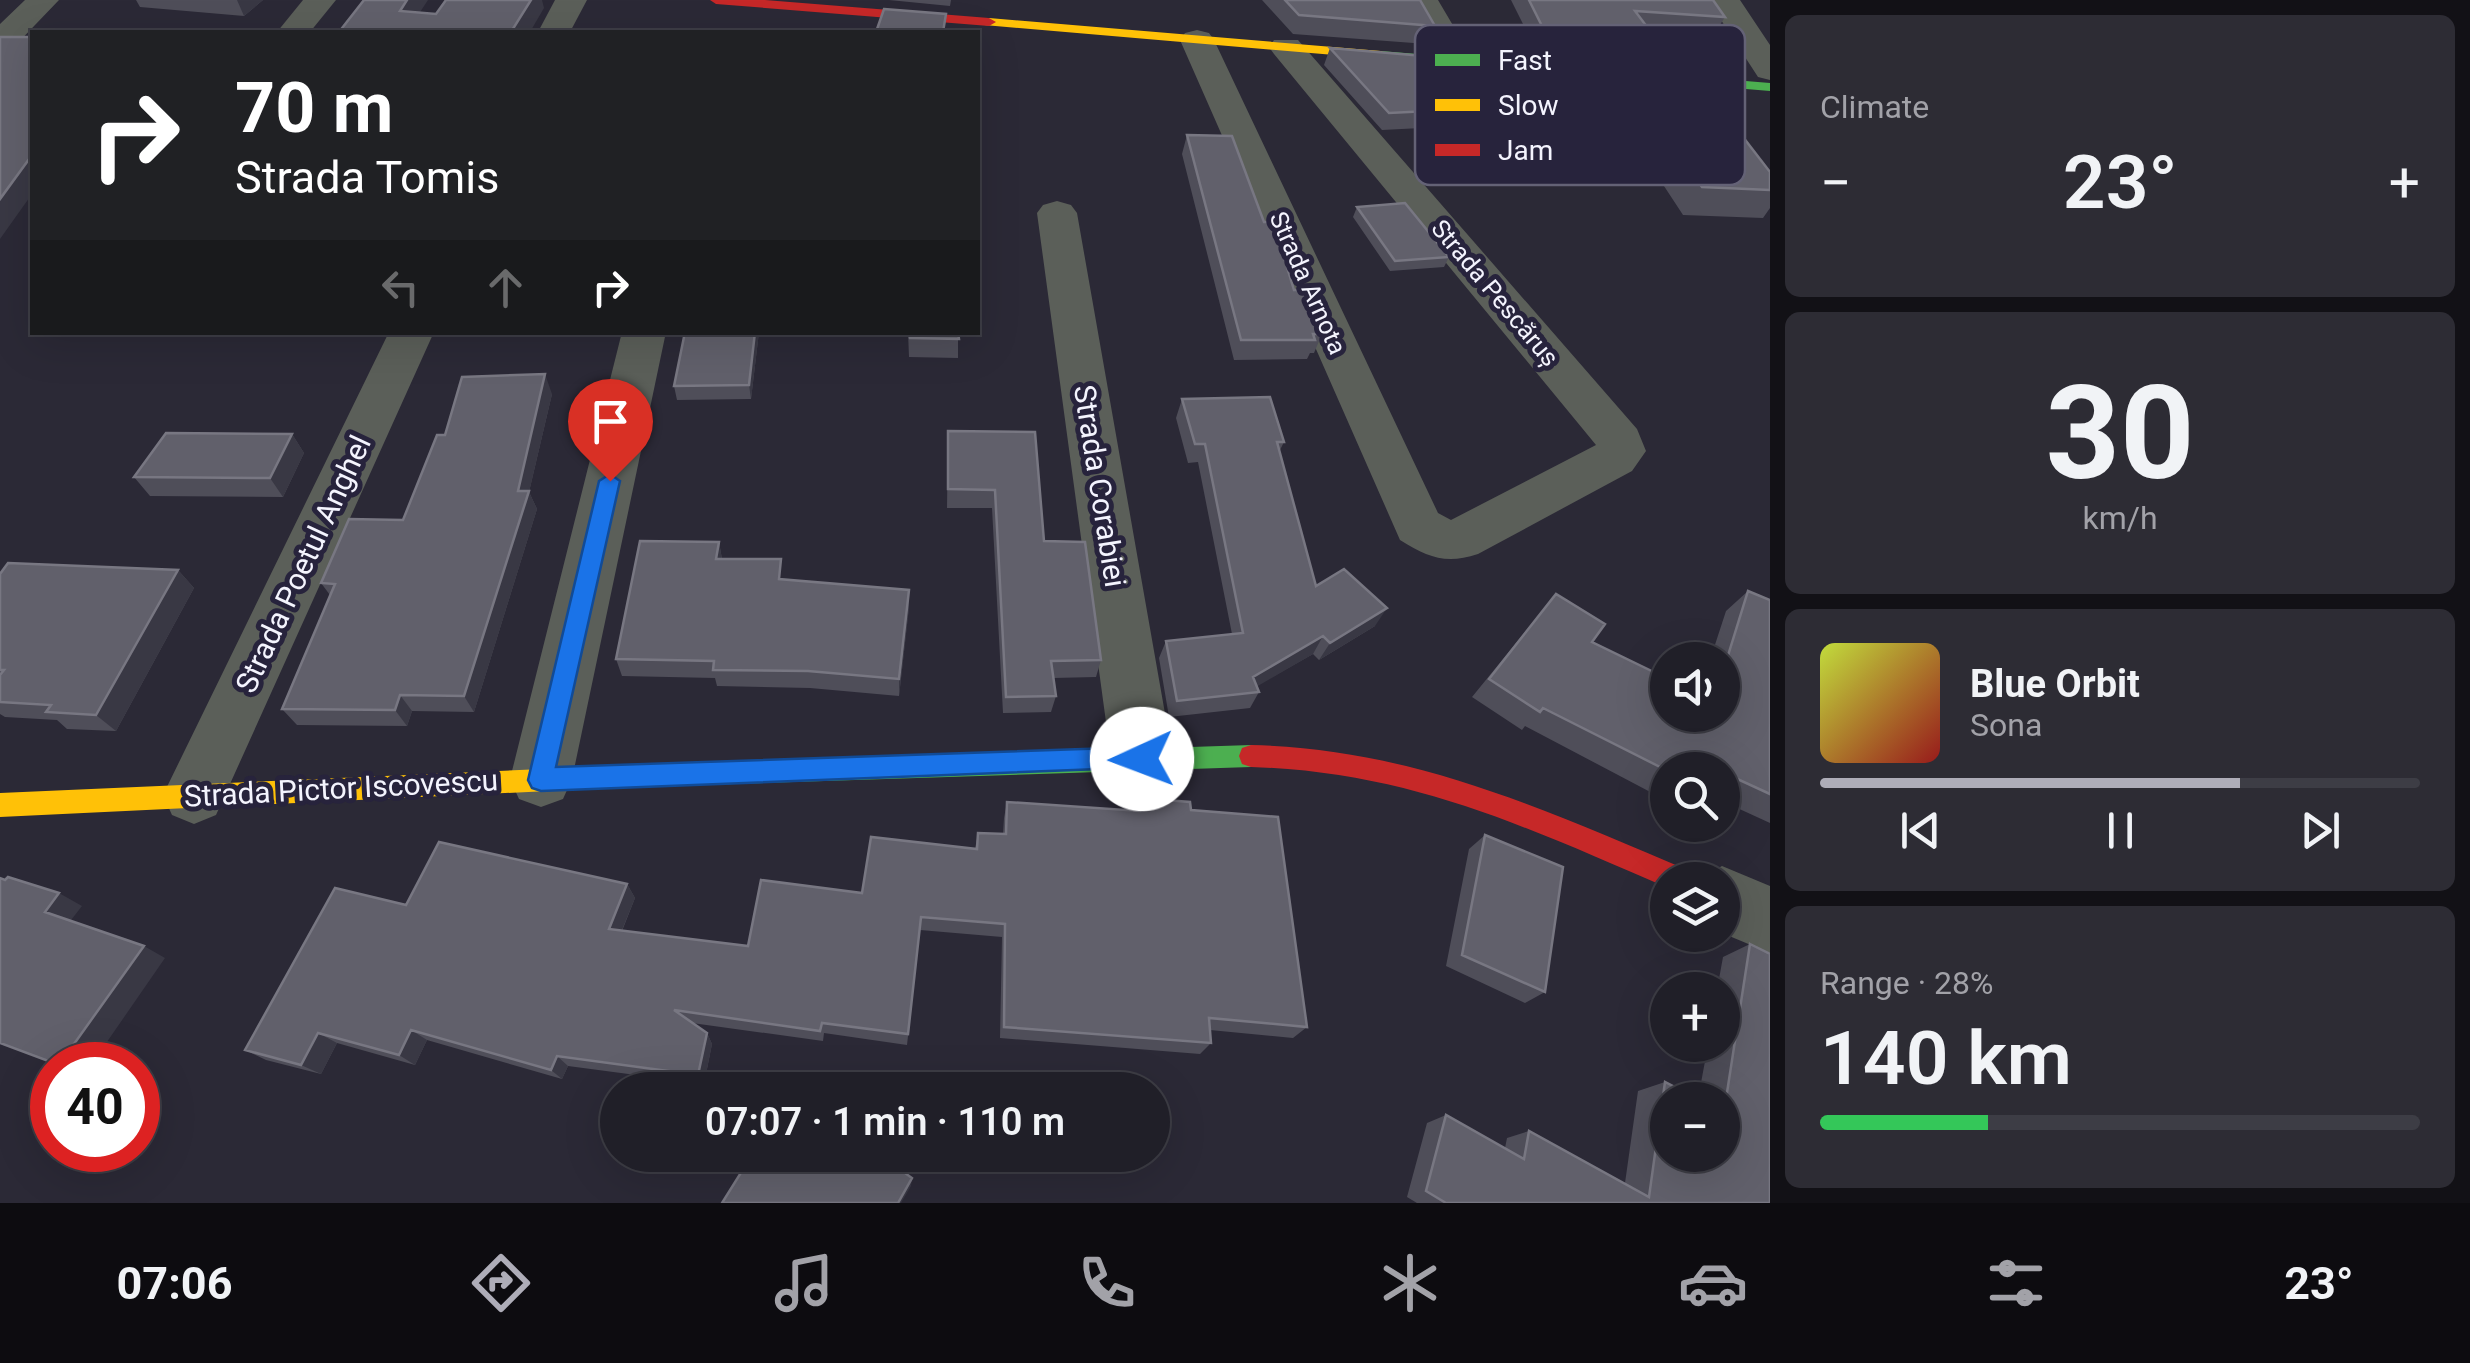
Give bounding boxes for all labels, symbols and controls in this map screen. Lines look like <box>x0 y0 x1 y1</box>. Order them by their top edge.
legend <box>1415 25 1745 185</box>
text: Fast <box>1498 44 1552 77</box>
text: 70 m <box>235 67 393 149</box>
icon: right <box>70 70 200 200</box>
text: Climate <box>1820 88 1929 126</box>
text: Slow <box>1498 89 1558 122</box>
text: Jam <box>1498 134 1553 167</box>
text: 23° <box>2063 138 2177 226</box>
text: Strada Tomis <box>235 151 499 204</box>
text: − <box>1820 151 1851 215</box>
text: + <box>2389 151 2420 215</box>
street label: Strada Arnota <box>1264 207 1352 359</box>
street label: Strada Pescăruș <box>1425 214 1565 373</box>
icon: left <box>373 260 428 315</box>
icon: ahead <box>478 260 533 315</box>
icon: right <box>583 260 638 315</box>
text: 30 <box>2045 357 2195 510</box>
pin <box>568 379 653 482</box>
street label: Strada Corabiei <box>1067 382 1133 590</box>
icon: arrive <box>583 394 638 449</box>
street label: Strada Poetul Anghel <box>228 430 378 698</box>
text: km/h <box>2082 499 2158 537</box>
map controls <box>1650 642 1740 1172</box>
button: sound <box>1650 642 1740 732</box>
text: Blue Orbit <box>1970 662 2140 706</box>
text: Sona <box>1970 706 2042 744</box>
position arrow <box>1090 707 1194 811</box>
button: search <box>1650 752 1740 842</box>
street label: Strada Pictor Iscovescu <box>183 762 499 814</box>
icon: previous <box>1893 803 1948 858</box>
icon: pause <box>2093 803 2148 858</box>
icon: next <box>2293 803 2348 858</box>
button: layers <box>1650 862 1740 952</box>
text: Range · 28% <box>1820 964 1993 1002</box>
button: + <box>1650 972 1740 1062</box>
text: 140 km <box>1820 1014 2072 1102</box>
speed limit sign: 40 <box>30 1042 160 1172</box>
button: − <box>1650 1082 1740 1172</box>
text: 07:07 · 1 min · 110 m <box>705 1100 1065 1144</box>
icon: directions <box>466 1248 536 1318</box>
icon: music <box>769 1248 839 1318</box>
icon: phone <box>1072 1248 1142 1318</box>
icon: climate <box>1375 1248 1445 1318</box>
icon: car <box>1678 1248 1748 1318</box>
icon: filters <box>1981 1248 2051 1318</box>
text: 07:06 <box>117 1257 233 1310</box>
text: 23° <box>2284 1257 2353 1310</box>

